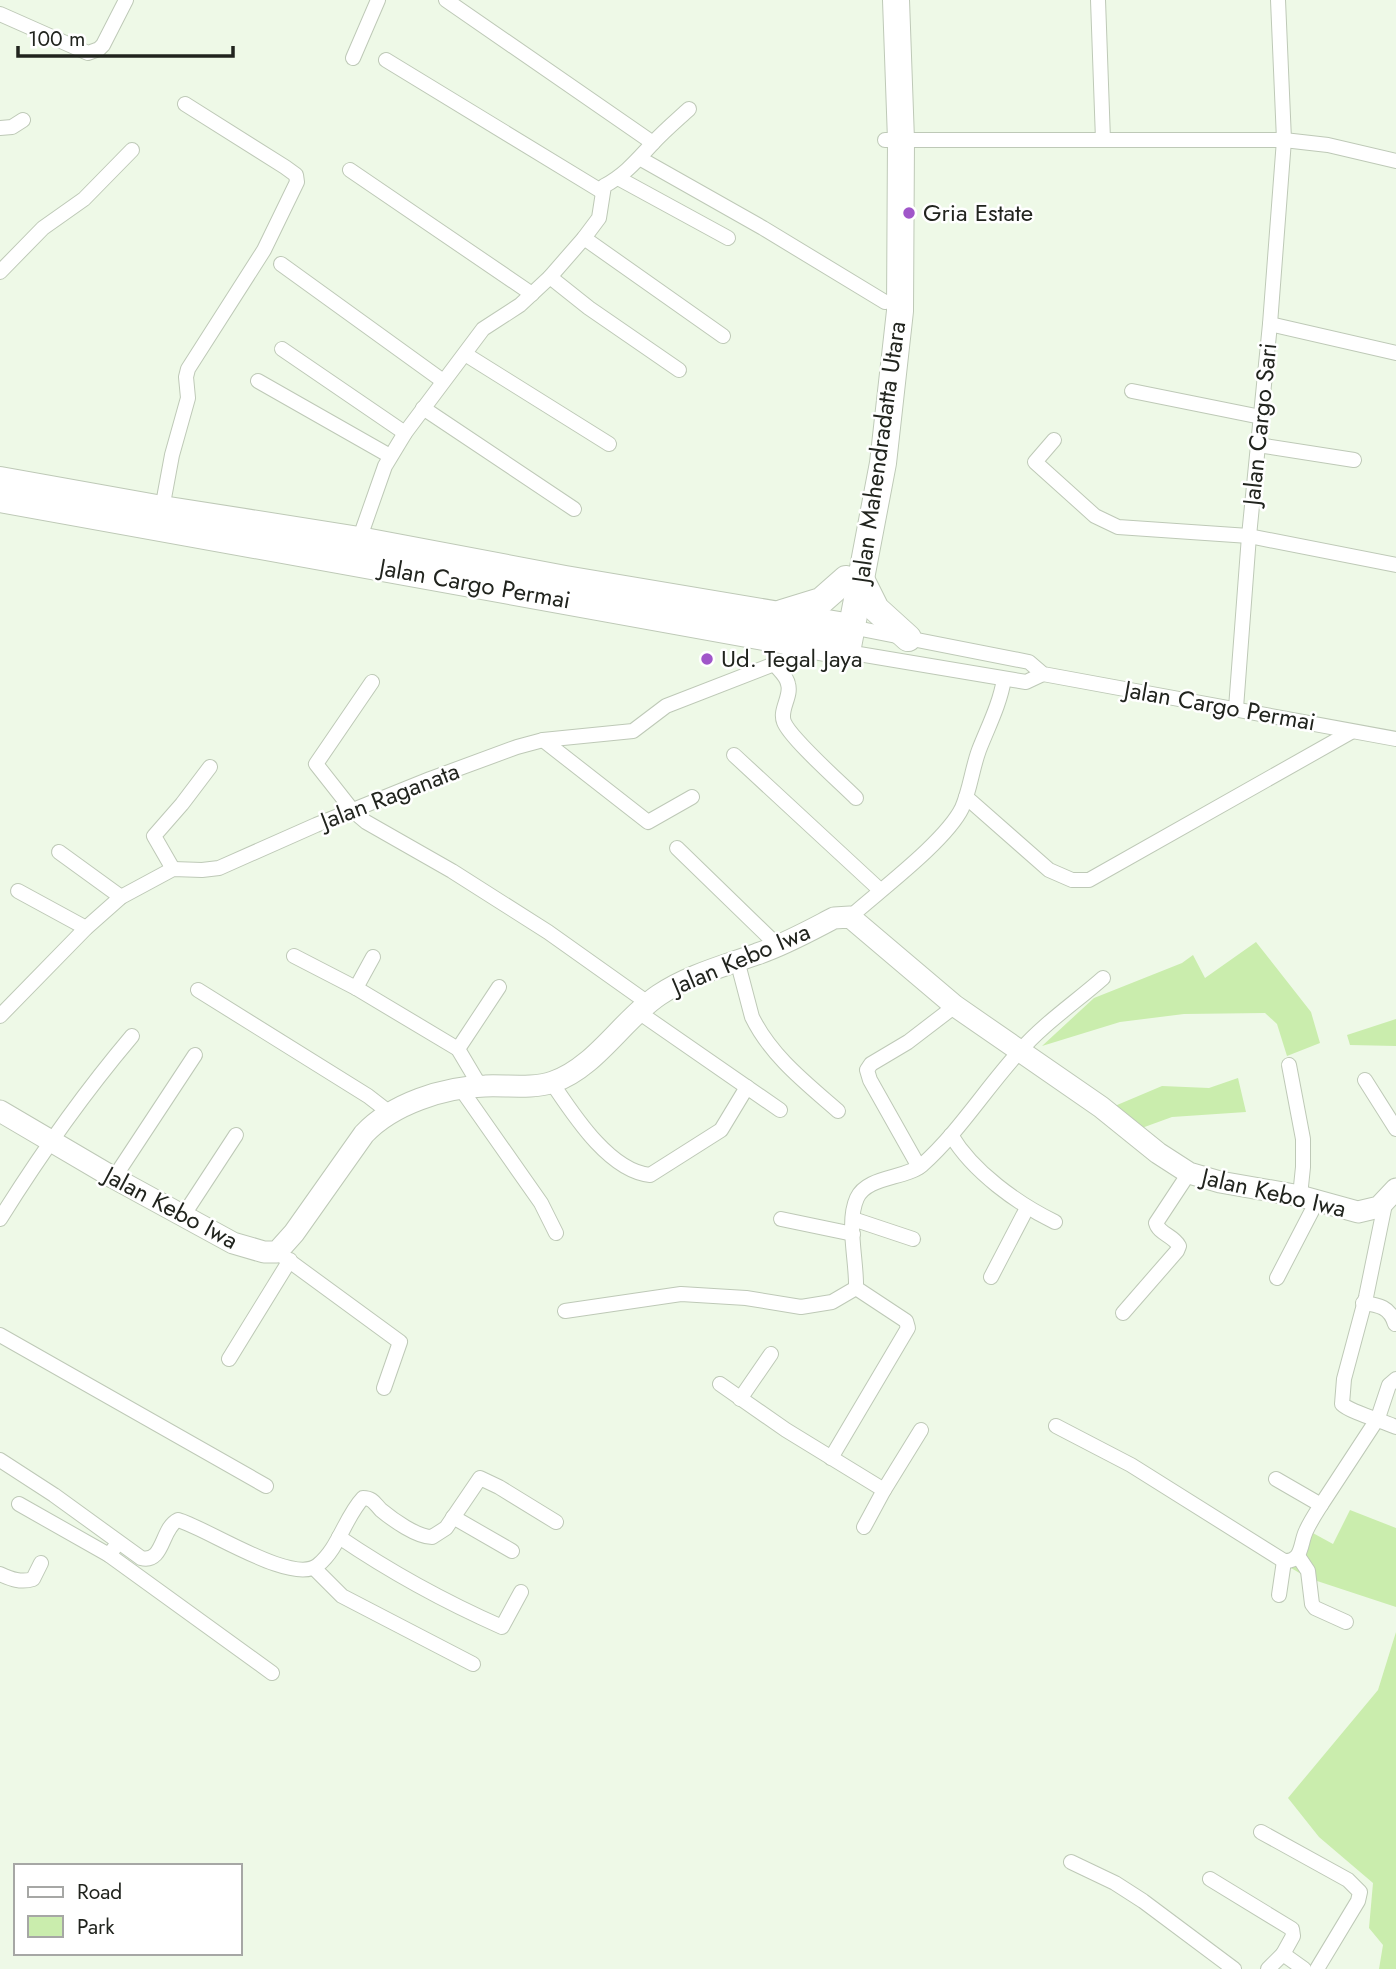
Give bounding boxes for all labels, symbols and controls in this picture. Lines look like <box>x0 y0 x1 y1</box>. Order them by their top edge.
scale bar <box>18 14 233 58</box>
text: 100 m <box>28 24 85 54</box>
place label: Gria Estate <box>923 195 1033 230</box>
marker: Gria Estate <box>901 205 917 221</box>
street label: Jalan Mahendradatta Utara <box>842 319 914 588</box>
street label: Jalan Cargo Sari <box>1233 341 1285 510</box>
street label: Jalan Cargo Permai <box>374 549 573 618</box>
place label: Ud. Tegal Jaya <box>721 641 862 676</box>
marker: Ud. Tegal Jaya <box>699 651 715 667</box>
street label: Jalan Cargo Permai <box>1119 671 1318 740</box>
street label: Jalan Raganata <box>313 753 464 839</box>
street label: Jalan Kebo Iwa <box>663 914 815 1005</box>
street label: Jalan Kebo Iwa <box>95 1156 244 1258</box>
street label: Jalan Kebo Iwa <box>1196 1158 1350 1226</box>
legend <box>14 1864 242 1955</box>
text: Road <box>77 1877 122 1907</box>
text: Park <box>77 1912 115 1942</box>

